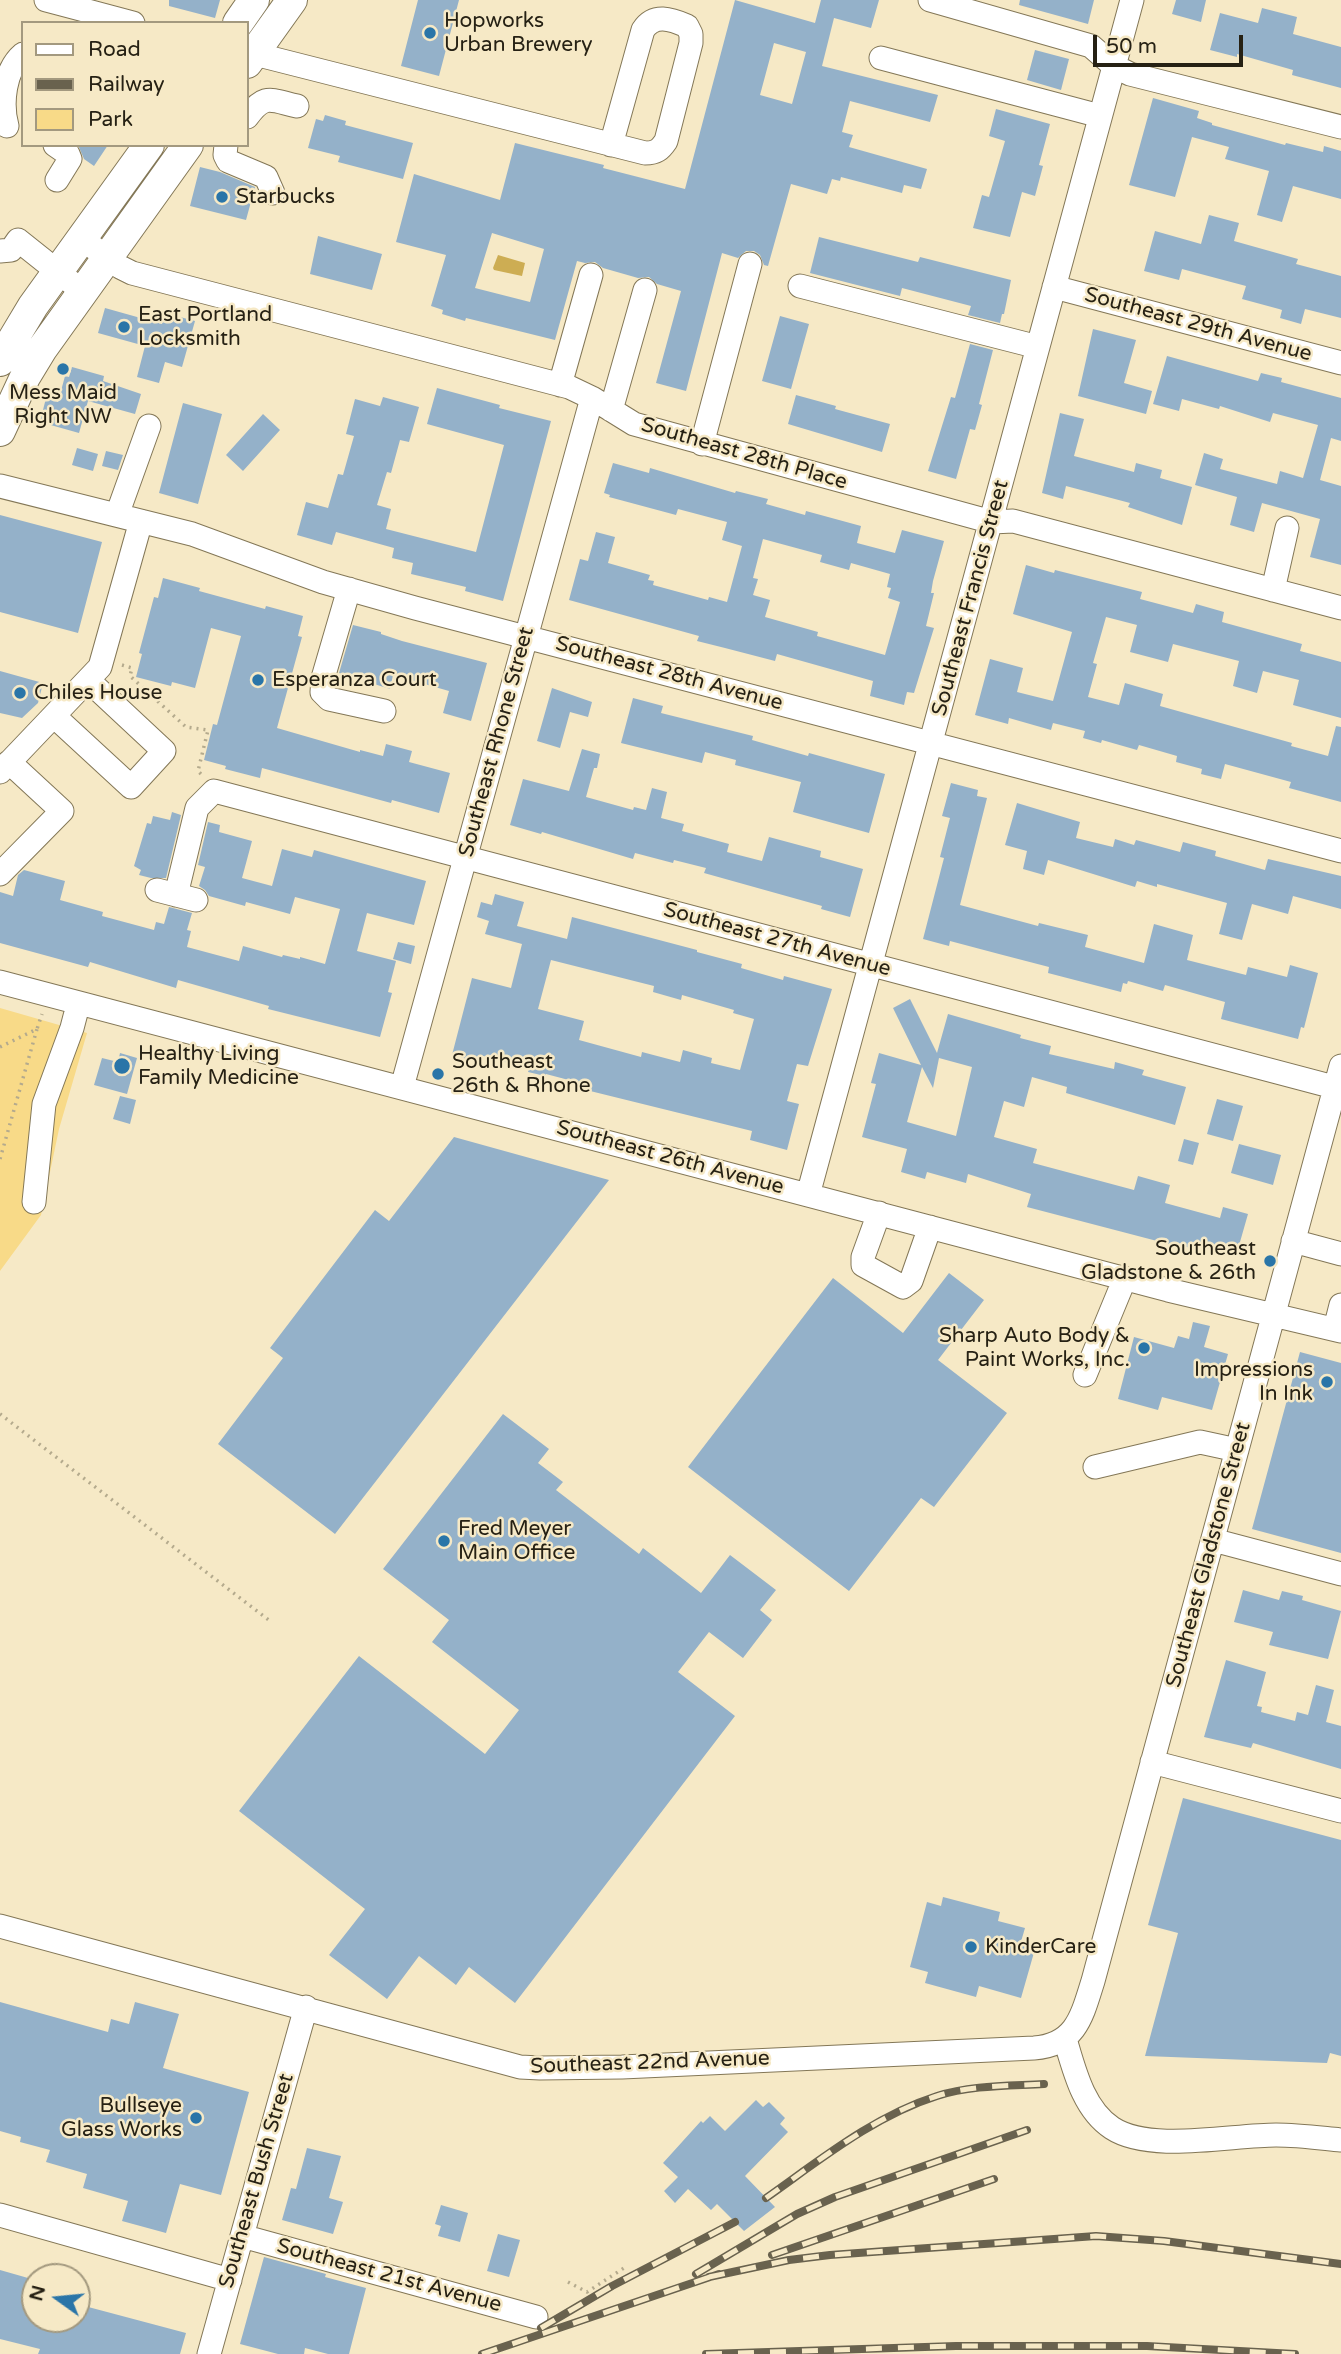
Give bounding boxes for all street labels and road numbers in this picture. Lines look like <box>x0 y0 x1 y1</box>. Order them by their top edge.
street label: Southeast 29th Avenue <box>1082 283 1314 367</box>
street label: Southeast 28th Place <box>638 413 850 495</box>
street label: Southeast Francis Street <box>927 477 1015 719</box>
street label: Southeast Rhone Street <box>454 624 540 860</box>
street label: Southeast 28th Avenue <box>553 632 785 716</box>
street label: Southeast 27th Avenue <box>661 898 893 982</box>
street label: Southeast 26th Avenue <box>554 1116 786 1200</box>
street label: Southeast Gladstone Street <box>1161 1420 1257 1690</box>
street label: Southeast 22nd Avenue <box>530 2046 770 2080</box>
street label: Southeast Bush Street <box>214 2071 300 2291</box>
street label: Southeast 21st Avenue <box>274 2234 504 2318</box>

